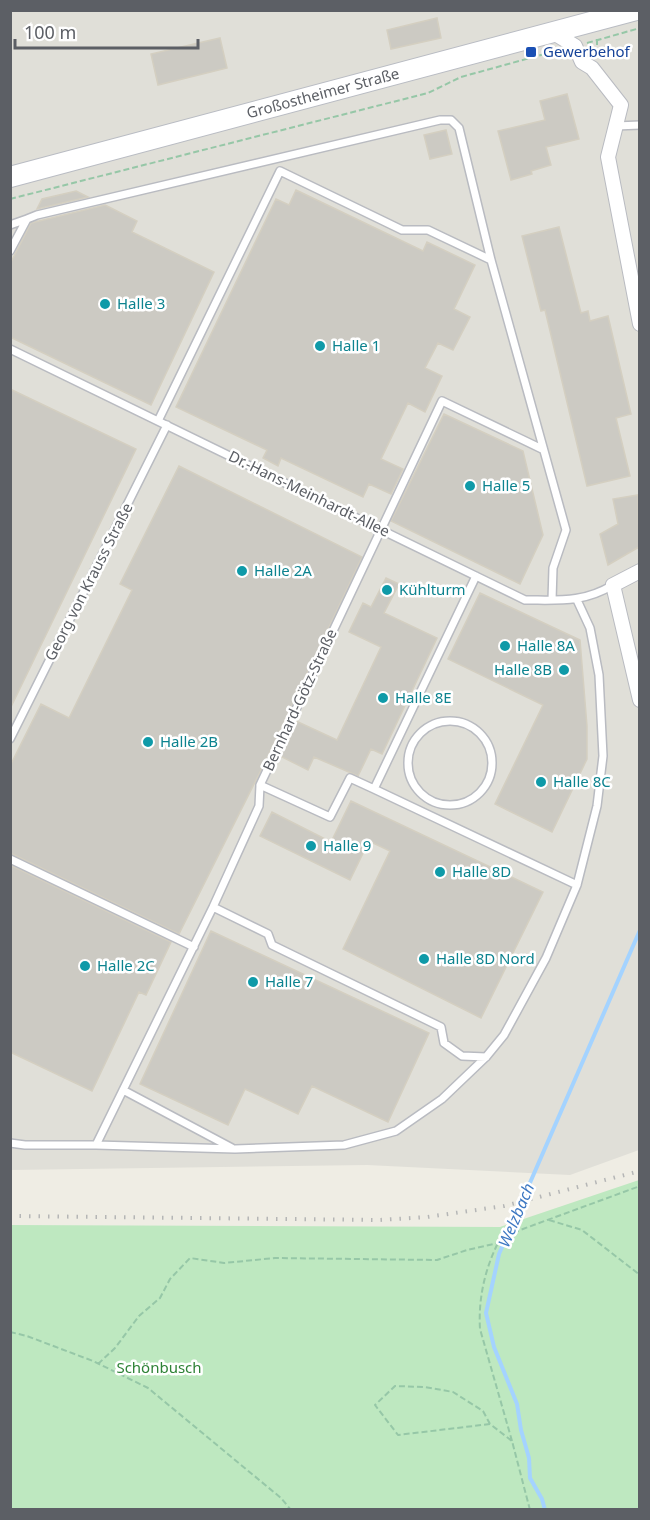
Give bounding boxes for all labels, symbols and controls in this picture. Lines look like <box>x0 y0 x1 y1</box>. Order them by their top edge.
scale bar <box>15 12 198 50</box>
text: 100 m <box>24 20 76 44</box>
place label: Gewerbehof <box>543 41 631 61</box>
marker: Gewerbehof <box>524 45 538 59</box>
street label: Großostheimer Straße <box>244 63 401 122</box>
place label: Halle 3 <box>117 293 165 313</box>
marker: Halle 3 <box>98 297 112 311</box>
place label: Halle 1 <box>332 335 380 355</box>
marker: Halle 1 <box>313 339 327 353</box>
street label: Dr.-Hans-Meinhardt-Allee <box>226 445 393 541</box>
place label: Halle 5 <box>482 475 530 495</box>
marker: Halle 5 <box>463 479 477 493</box>
street label: Georg von Krauss Straße <box>40 499 137 664</box>
place label: Halle 2A <box>254 560 312 580</box>
marker: Halle 2A <box>235 564 249 578</box>
place label: Kühlturm <box>399 579 466 599</box>
marker: Kühlturm <box>380 583 394 597</box>
street label: Bernhard-Götz-Straße <box>257 625 341 774</box>
place label: Halle 8A <box>517 635 575 655</box>
marker: Halle 8A <box>498 639 512 653</box>
place label: Halle 8B <box>494 659 552 679</box>
marker: Halle 8B <box>557 663 571 677</box>
place label: Halle 8E <box>395 687 452 707</box>
marker: Halle 8E <box>376 691 390 705</box>
place label: Halle 2B <box>160 731 218 751</box>
marker: Halle 2B <box>141 735 155 749</box>
place label: Halle 8C <box>553 771 611 791</box>
marker: Halle 8C <box>534 775 548 789</box>
place label: Halle 9 <box>323 835 371 855</box>
marker: Halle 9 <box>304 839 318 853</box>
place label: Halle 8D <box>452 861 511 881</box>
marker: Halle 8D <box>433 865 447 879</box>
place label: Halle 8D Nord <box>436 948 535 968</box>
marker: Halle 8D Nord <box>417 952 431 966</box>
place label: Halle 2C <box>97 955 155 975</box>
marker: Halle 2C <box>78 959 92 973</box>
place label: Halle 7 <box>265 971 313 991</box>
marker: Halle 7 <box>246 975 260 989</box>
water label: Welzbach <box>493 1180 539 1250</box>
park label: Schönbusch <box>116 1357 202 1377</box>

